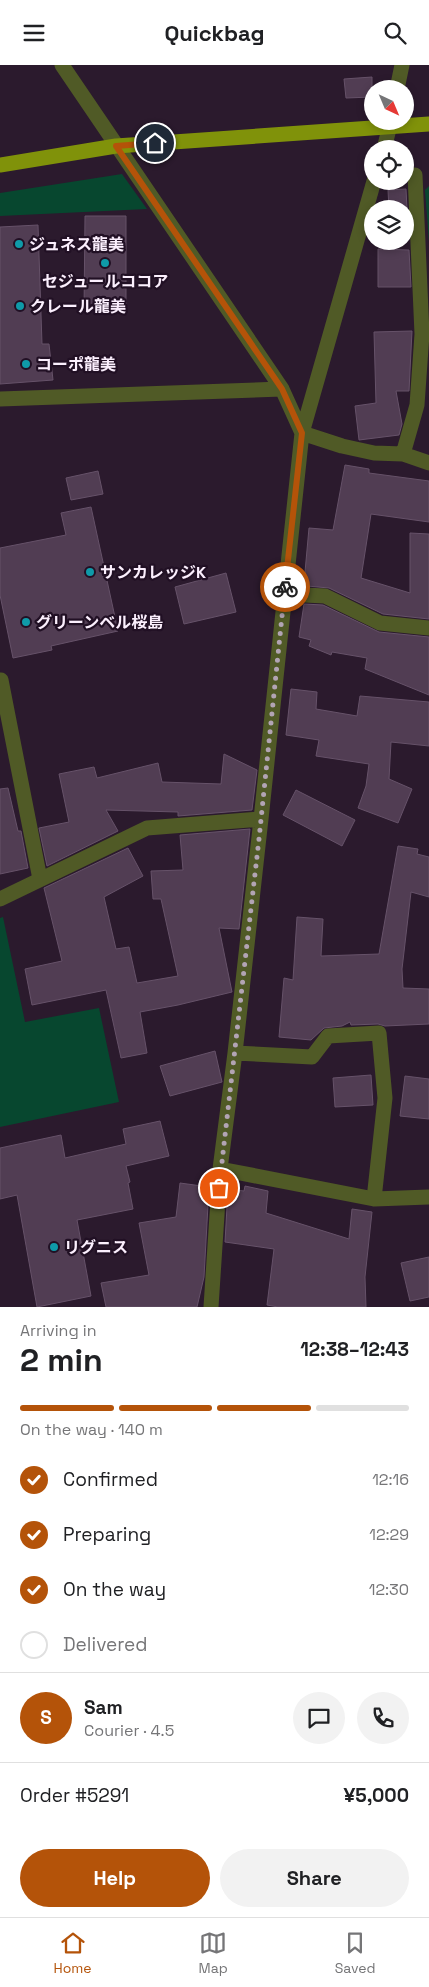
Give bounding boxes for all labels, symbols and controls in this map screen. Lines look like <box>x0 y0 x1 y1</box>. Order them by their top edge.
icon: menu <box>20 19 48 47</box>
text: Quickbag <box>164 19 265 47</box>
icon: search <box>381 19 409 47</box>
north arrow <box>364 80 414 130</box>
map controls <box>364 80 414 250</box>
pin <box>134 122 176 164</box>
icon: home <box>141 129 169 157</box>
button: locate <box>364 140 414 190</box>
button: layers <box>364 200 414 250</box>
place label: ジュネス龍美 <box>29 234 124 255</box>
marker: ジュネス龍美 <box>13 238 25 250</box>
marker: セジュールココア <box>99 257 111 269</box>
place label: セジュールココア <box>42 271 168 292</box>
place label: クレール龍美 <box>30 296 126 317</box>
marker: クレール龍美 <box>14 300 26 312</box>
place label: コーポ龍美 <box>36 354 116 375</box>
marker: コーポ龍美 <box>20 358 32 370</box>
place label: サンカレッジK <box>100 562 206 583</box>
courier <box>260 562 310 612</box>
marker: サンカレッジK <box>84 566 96 578</box>
icon: bike <box>271 573 299 601</box>
place label: グリーンベル桜島 <box>36 612 163 633</box>
marker: グリーンベル桜島 <box>20 616 32 628</box>
pin <box>198 1167 240 1209</box>
icon: bag <box>205 1174 233 1202</box>
place label: リグニス <box>64 1237 128 1258</box>
marker: リグニス <box>48 1241 60 1253</box>
text: Arriving in <box>20 1320 97 1341</box>
text: 12:38–12:43 <box>300 1337 409 1362</box>
text: 2 min <box>20 1340 103 1380</box>
text: On the way · 140 m <box>20 1419 163 1440</box>
icon: check <box>20 1466 48 1494</box>
text: Confirmed <box>63 1467 158 1492</box>
text: 12:16 <box>372 1469 409 1490</box>
icon: check <box>20 1521 48 1549</box>
text: Preparing <box>63 1522 151 1547</box>
text: 12:29 <box>369 1524 409 1545</box>
icon: check <box>20 1576 48 1604</box>
text: On the way <box>63 1577 166 1602</box>
text: 12:30 <box>369 1579 409 1600</box>
text: Delivered <box>63 1632 148 1657</box>
button: chat <box>293 1692 345 1744</box>
button: phone <box>357 1692 409 1744</box>
text: Sam <box>84 1695 123 1720</box>
text: S <box>40 1705 52 1730</box>
text: Courier · 4.5 <box>84 1720 174 1741</box>
text: Order #5291 <box>20 1783 129 1808</box>
text: ¥5,000 <box>344 1783 409 1808</box>
button: Help <box>20 1849 210 1907</box>
button: Share <box>220 1849 409 1907</box>
tab: Home <box>53 1929 92 1977</box>
tab: Map <box>199 1929 228 1977</box>
tab: Saved <box>335 1929 376 1977</box>

